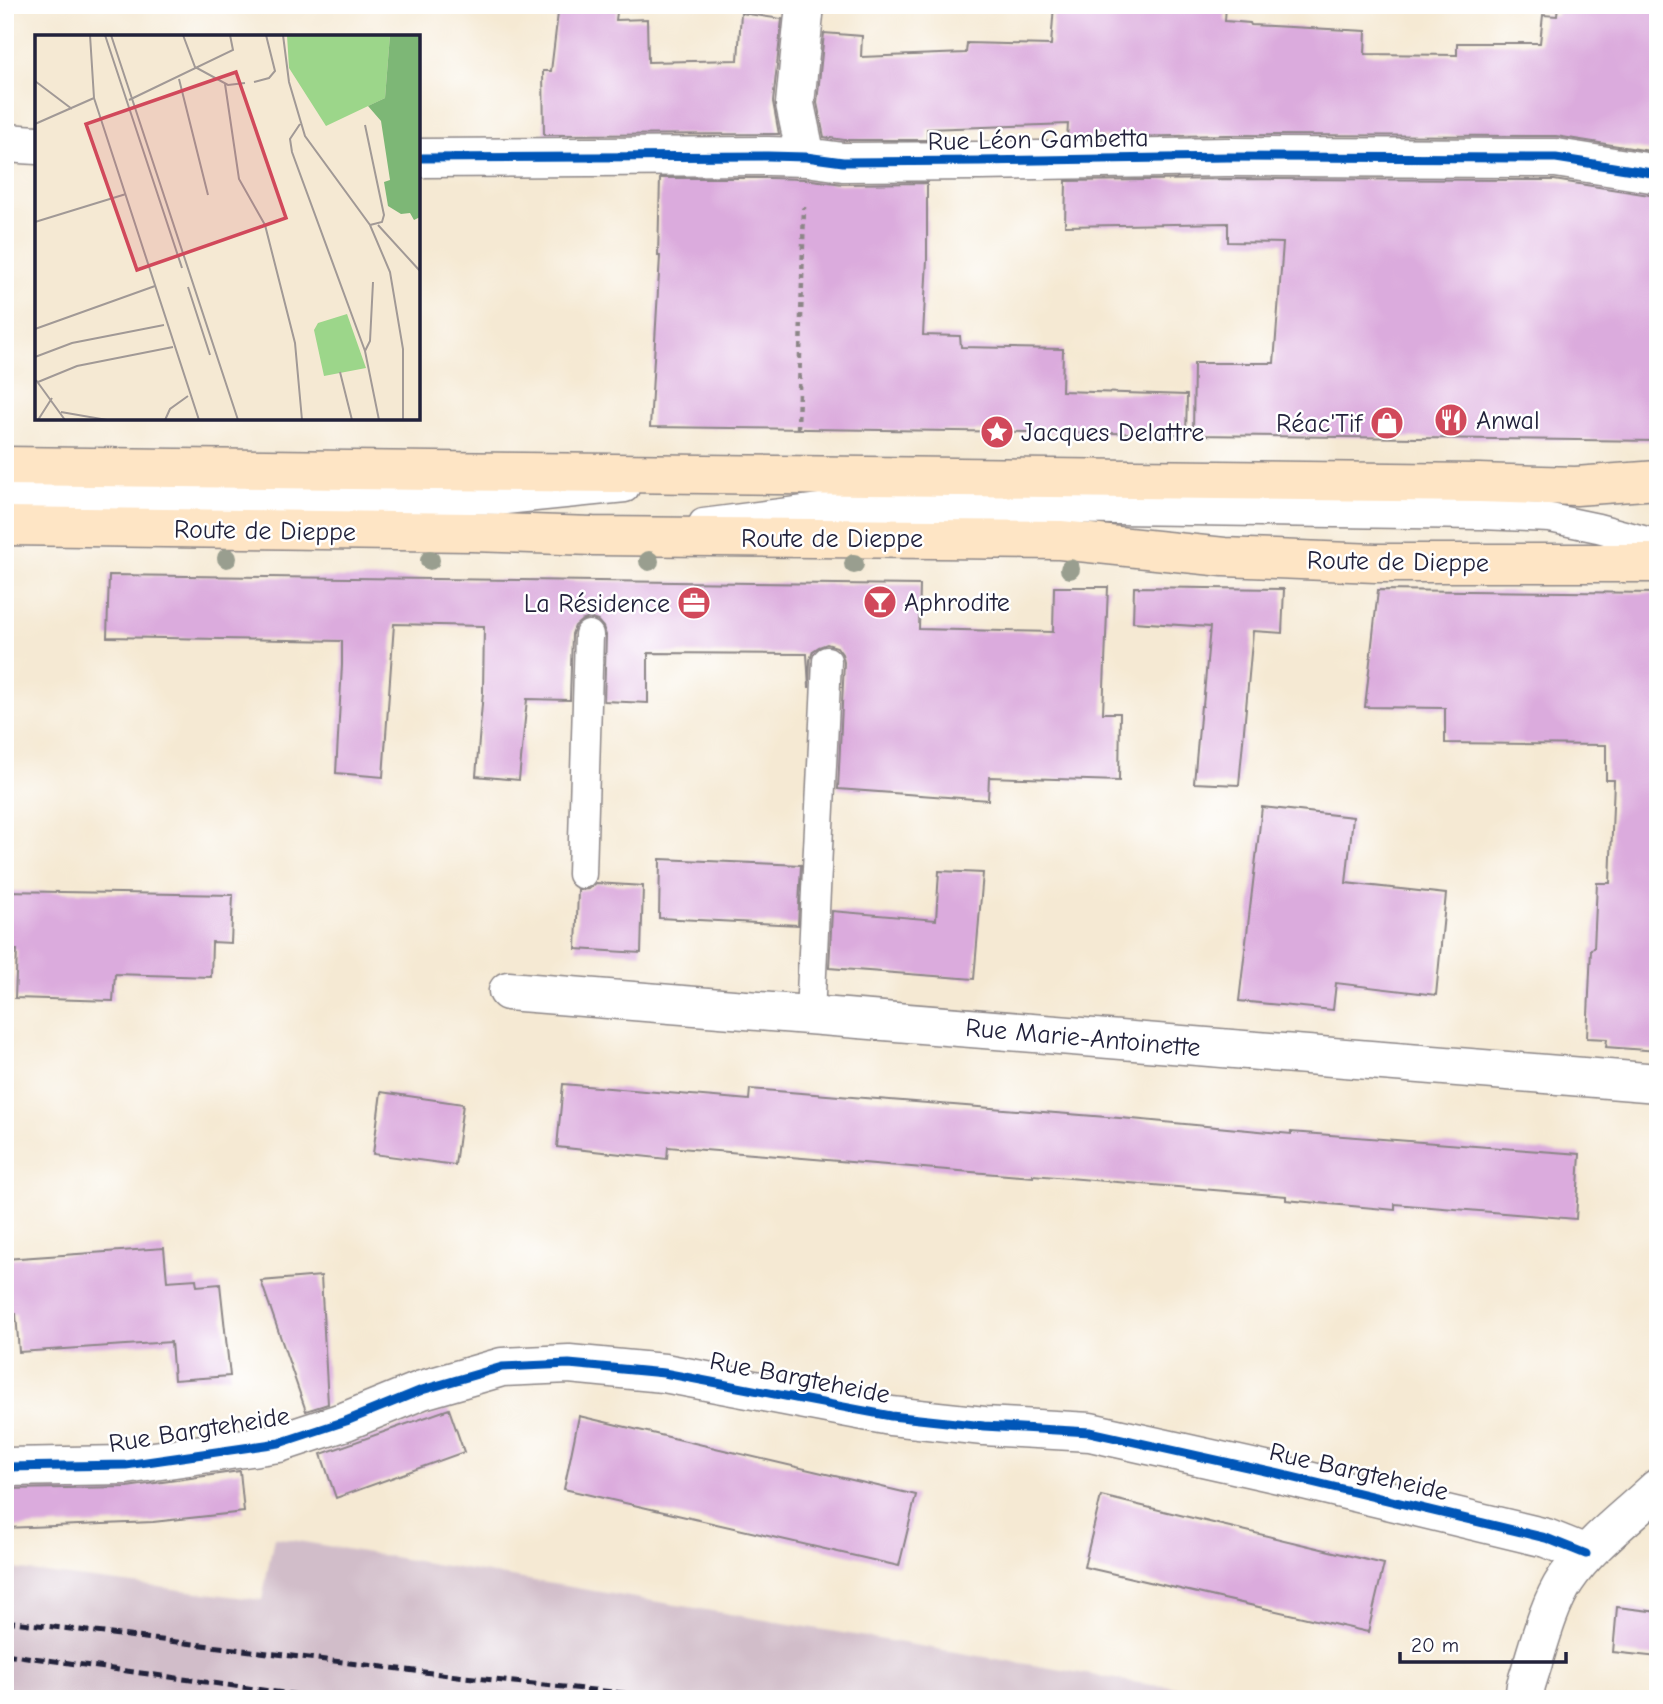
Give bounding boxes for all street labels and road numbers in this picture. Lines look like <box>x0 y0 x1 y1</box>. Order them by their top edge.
street label: Rue Léon Gambetta <box>927 123 1149 157</box>
street label: Route de Dieppe <box>174 514 356 548</box>
street label: Route de Dieppe <box>741 524 923 554</box>
street label: Route de Dieppe <box>1307 545 1489 579</box>
street label: Rue Marie-Antoinette <box>964 1013 1202 1063</box>
street label: Rue Bargteheide <box>707 1346 892 1410</box>
street label: Rue Bargteheide <box>107 1401 292 1459</box>
street label: Rue Bargteheide <box>1266 1437 1451 1507</box>

